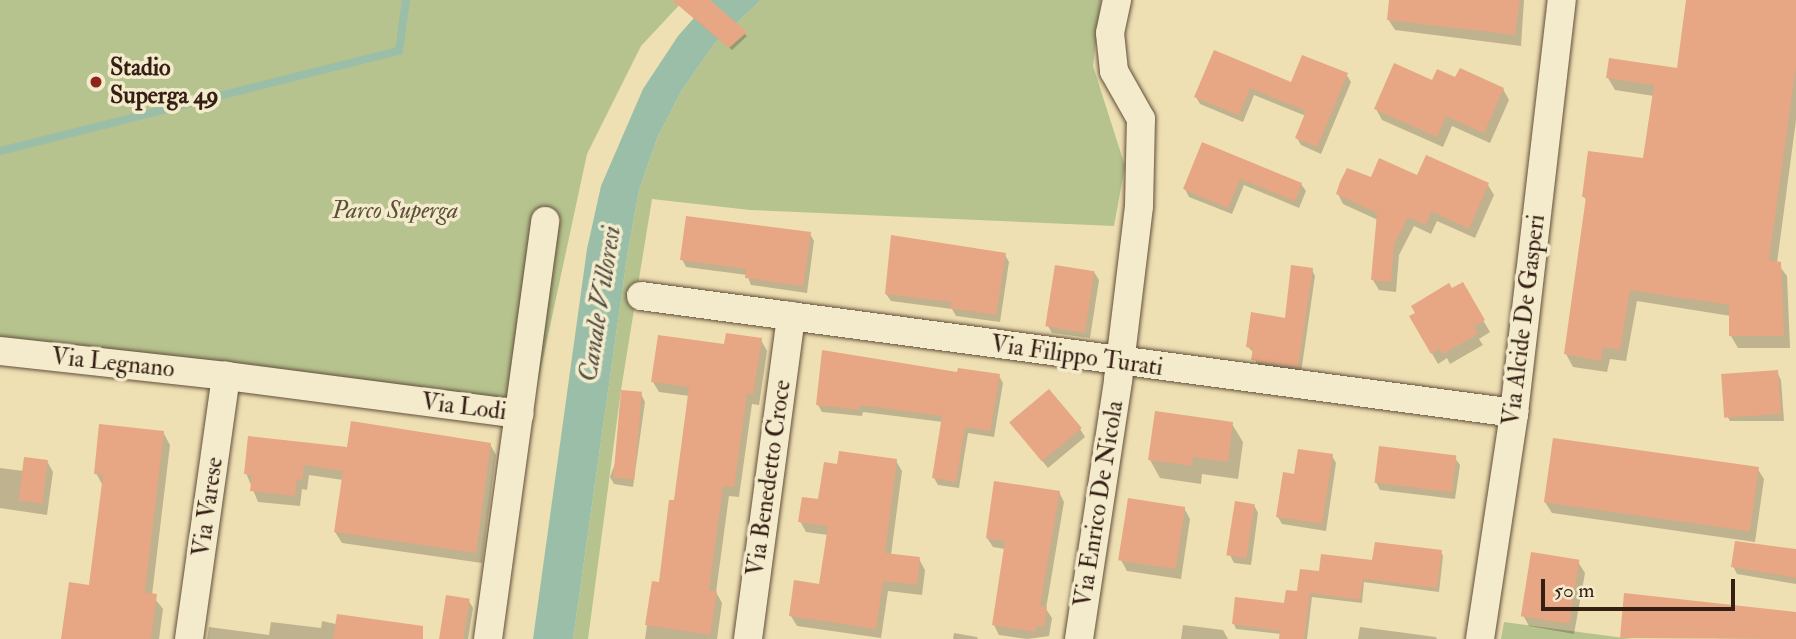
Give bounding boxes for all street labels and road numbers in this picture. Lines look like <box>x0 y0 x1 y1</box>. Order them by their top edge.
street label: Via Alcide De Gasperi <box>1497 213 1551 427</box>
street label: Via Filippo Turati <box>989 330 1165 382</box>
street label: Via Legnano <box>50 342 176 384</box>
street label: Via Benedetto Croce <box>741 378 797 578</box>
street label: Via Lodi <box>420 388 508 426</box>
street label: Via Enrico De Nicola <box>1068 399 1130 609</box>
street label: Via Varese <box>187 455 229 559</box>

